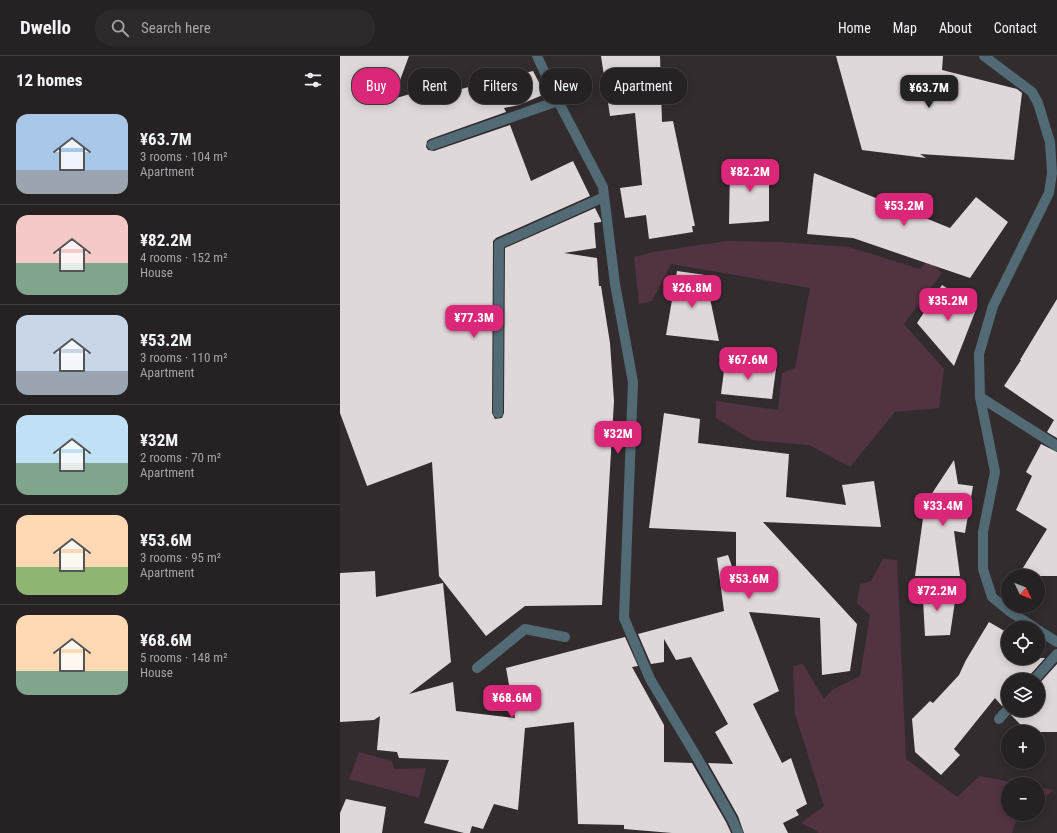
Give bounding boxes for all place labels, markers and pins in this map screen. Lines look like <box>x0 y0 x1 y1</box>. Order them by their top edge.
pin: ¥63.7M <box>896 75 962 109</box>
pin: ¥82.2M <box>717 159 783 193</box>
pin: ¥53.2M <box>871 193 937 227</box>
pin: ¥26.8M <box>659 275 725 309</box>
pin: ¥35.2M <box>915 288 981 322</box>
pin: ¥77.3M <box>441 305 507 339</box>
pin: ¥67.6M <box>715 347 781 381</box>
pin: ¥32M <box>594 421 642 455</box>
pin: ¥33.4M <box>910 493 976 527</box>
pin: ¥53.6M <box>716 566 782 600</box>
pin: ¥72.2M <box>904 578 970 612</box>
pin: ¥68.6M <box>479 685 545 719</box>

